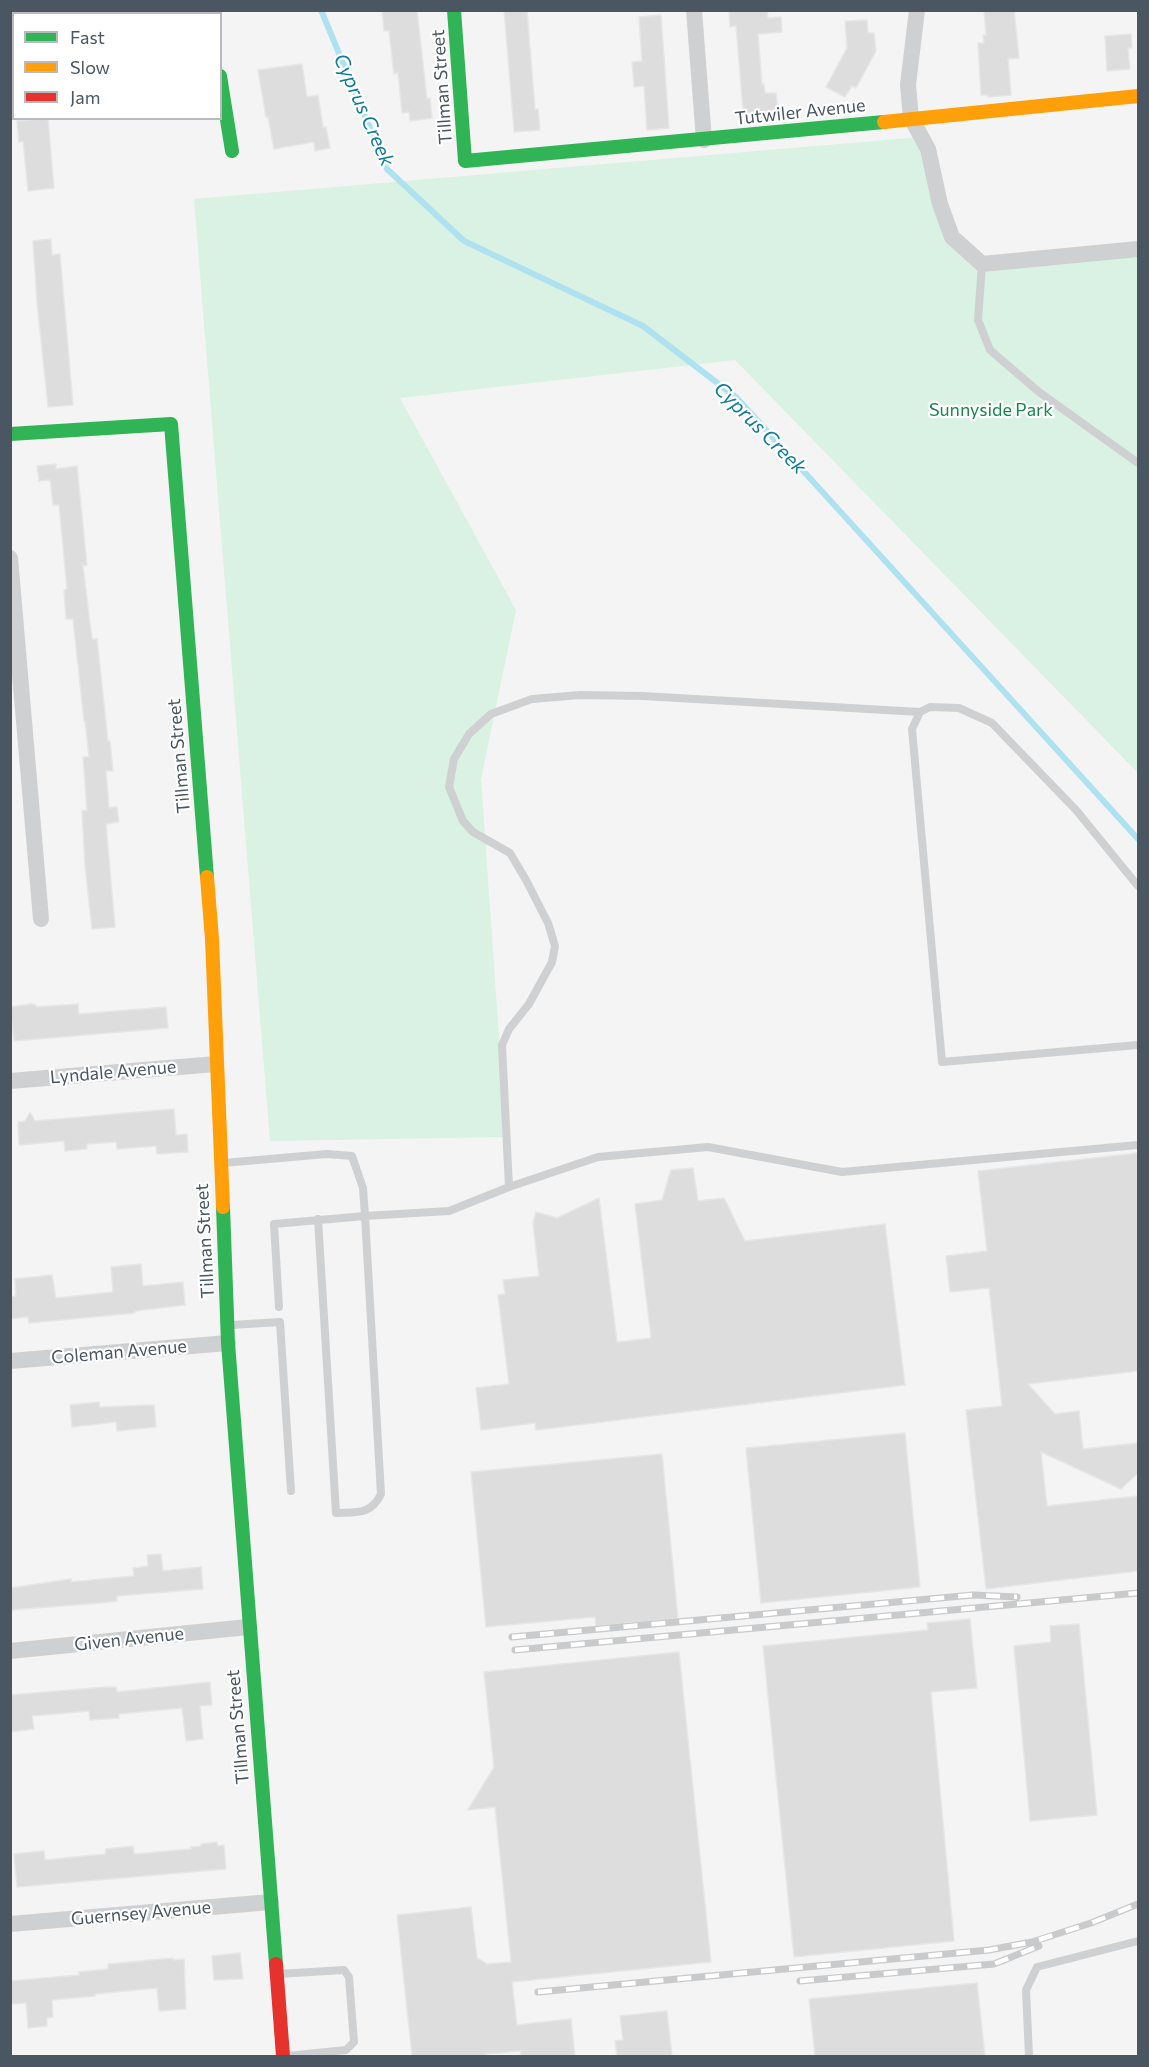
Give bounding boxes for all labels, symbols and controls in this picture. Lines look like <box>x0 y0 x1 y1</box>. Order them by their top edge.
legend <box>12 12 222 120</box>
text: Fast <box>70 26 105 48</box>
street label: Tillman Street <box>427 29 457 145</box>
water label: Cyprus Creek <box>328 50 400 170</box>
text: Slow <box>70 56 110 78</box>
text: Jam <box>70 86 100 108</box>
street label: Tutwiler Avenue <box>734 94 866 130</box>
water label: Cyprus Creek <box>709 377 811 479</box>
park label: Sunnyside Park <box>929 399 1053 421</box>
street label: Tillman Street <box>163 698 195 814</box>
street label: Lyndale Avenue <box>49 1056 177 1088</box>
street label: Tillman Street <box>191 1183 219 1299</box>
street label: Coleman Avenue <box>50 1335 188 1369</box>
street label: Given Avenue <box>73 1623 185 1655</box>
street label: Tillman Street <box>222 1669 254 1785</box>
street label: Guernsey Avenue <box>70 1896 212 1930</box>

